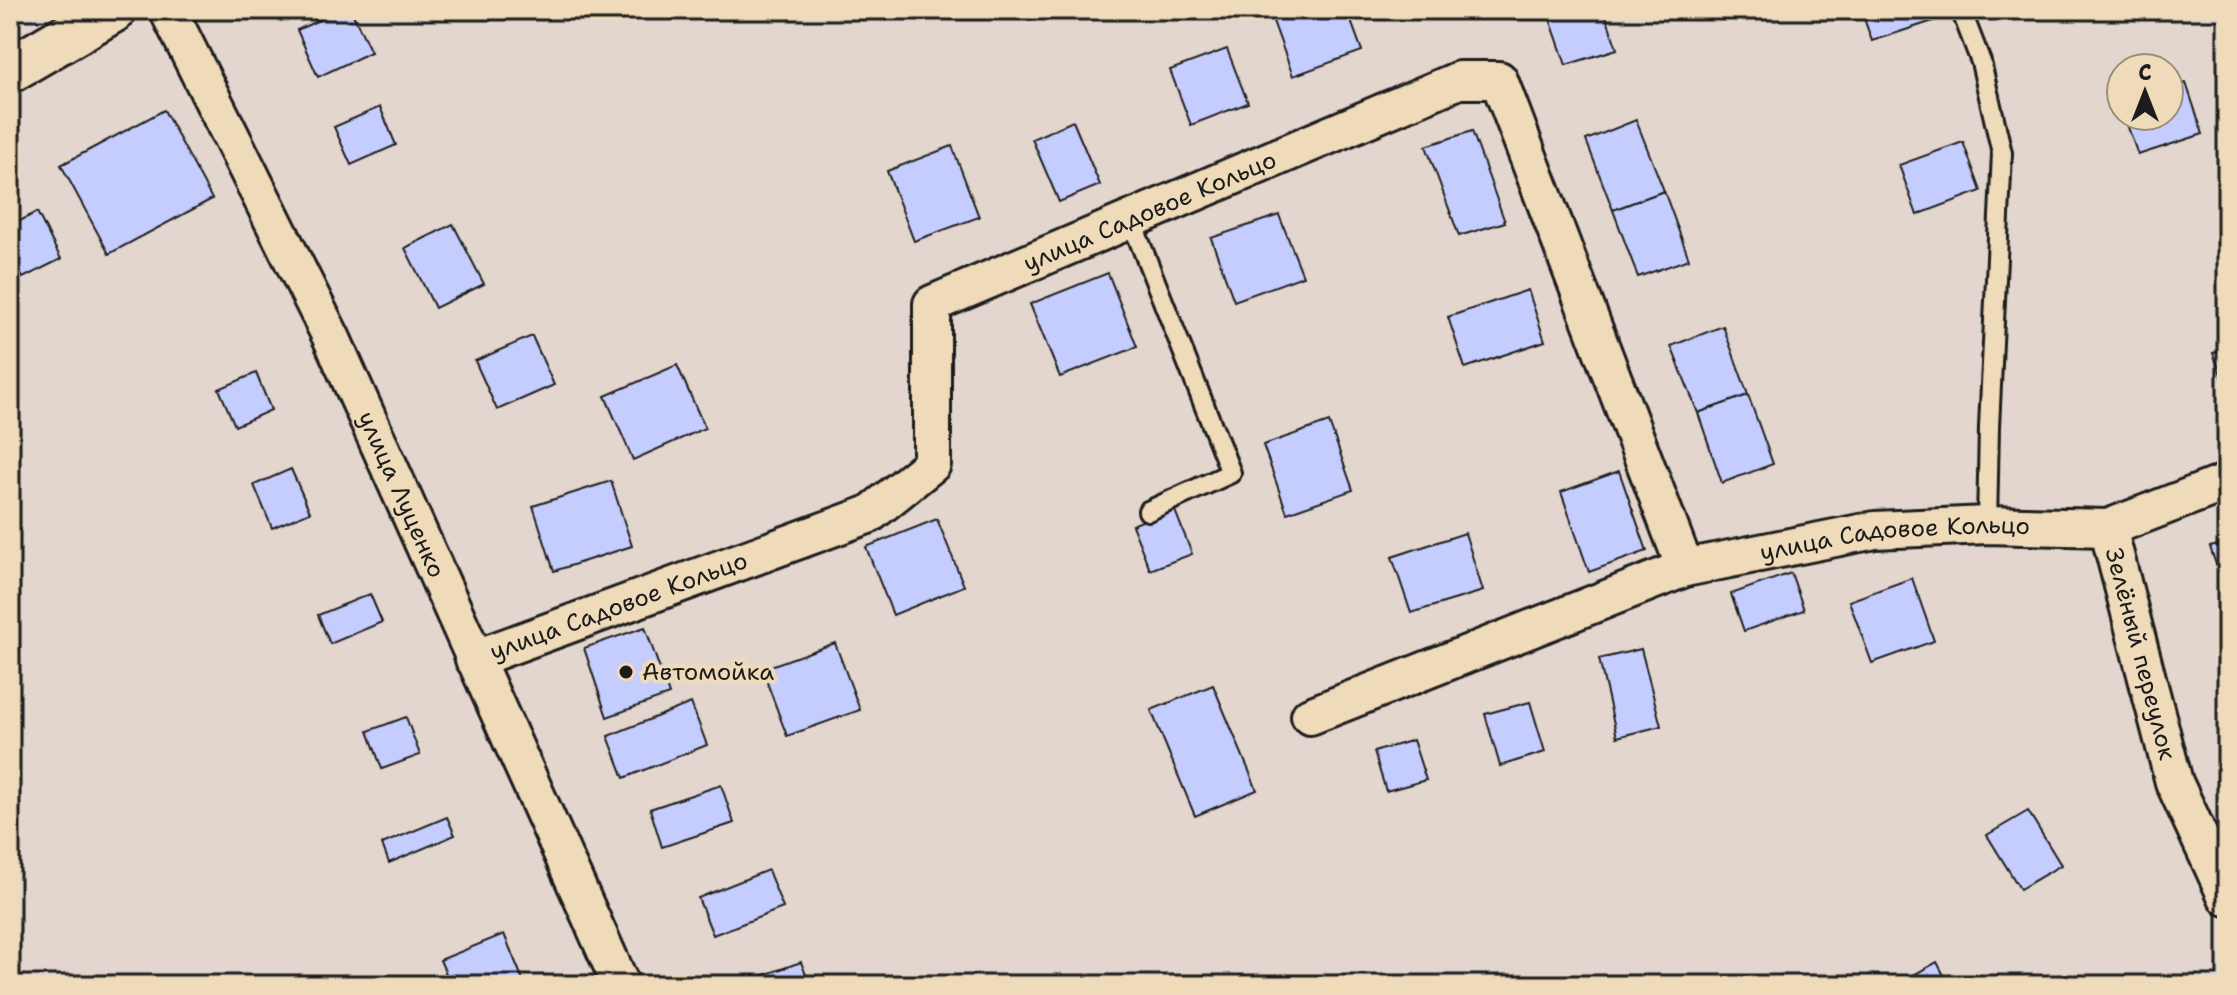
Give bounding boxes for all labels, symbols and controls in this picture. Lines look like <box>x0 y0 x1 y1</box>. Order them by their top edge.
north arrow <box>2105 52 2185 132</box>
text: С <box>2138 58 2152 87</box>
street label: улица Садовое Кольцо <box>1018 143 1281 279</box>
street label: улица Луценко <box>350 406 453 583</box>
street label: улица Садовое Кольцо <box>1757 509 2030 569</box>
street label: улица Садовое Кольцо <box>485 544 752 668</box>
street label: Зелёный переулок <box>2098 544 2184 764</box>
place label: Автомойка <box>642 656 774 688</box>
marker: Автомойка <box>617 663 635 681</box>

